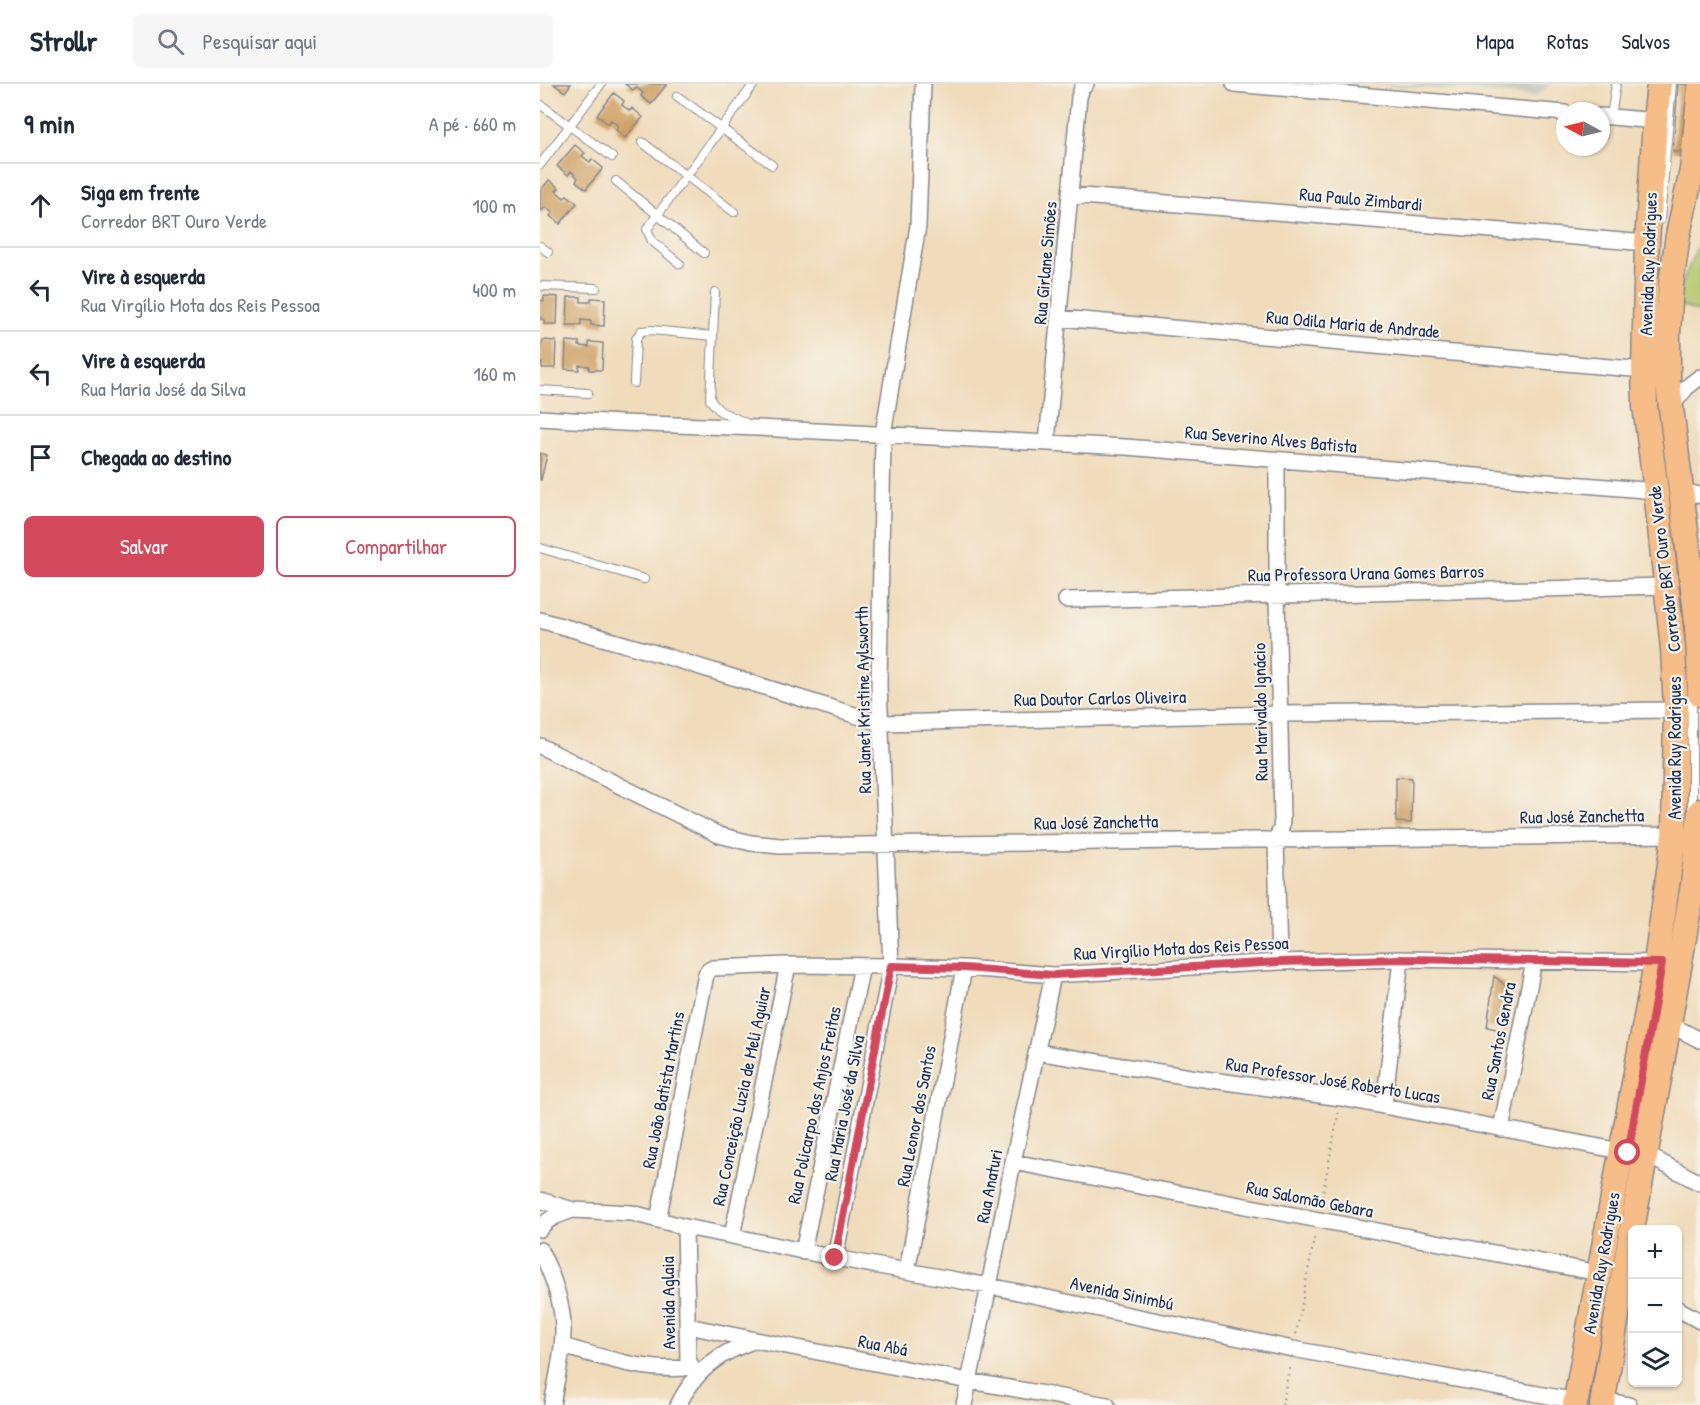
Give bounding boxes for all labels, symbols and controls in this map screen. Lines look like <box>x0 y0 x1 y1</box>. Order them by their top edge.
search box <box>133 14 553 68</box>
text: Strollr <box>30 22 97 60</box>
icon: search <box>154 25 187 58</box>
text: Pesquisar aqui <box>202 26 317 56</box>
text: Mapa <box>1476 27 1514 56</box>
text: Rotas <box>1547 27 1589 56</box>
text: Salvos <box>1622 27 1670 56</box>
north arrow <box>1556 102 1610 156</box>
text: 9 min <box>24 106 75 141</box>
text: A pé · 660 m <box>429 110 516 137</box>
text: Siga em frente <box>81 177 200 207</box>
street label: Rua Paulo Zimbardi <box>1298 181 1424 217</box>
icon: ahead <box>24 189 57 222</box>
text: 100 m <box>473 192 516 219</box>
street label: Avenida Ruy Rodrigues <box>1633 192 1663 336</box>
street label: Rua Girlane Simões <box>1027 200 1063 326</box>
text: Corredor BRT Ouro Verde <box>81 207 267 234</box>
text: Vire à esquerda <box>81 261 205 291</box>
icon: left <box>24 273 57 306</box>
text: 400 m <box>472 276 516 303</box>
text: Rua Virgílio Mota dos Reis Pessoa <box>81 291 320 318</box>
street label: Rua Odila Maria de Andrade <box>1265 304 1441 344</box>
text: Vire à esquerda <box>81 345 205 375</box>
icon: left <box>24 357 57 390</box>
text: 160 m <box>474 360 516 387</box>
text: Rua Maria José da Silva <box>81 375 246 402</box>
street label: Rua Severino Alves Batista <box>1184 419 1358 459</box>
icon: arrive <box>24 441 57 474</box>
text: Chegada ao destino <box>81 442 231 472</box>
street label: Corredor BRT Ouro Verde <box>1641 484 1687 654</box>
button: Salvar <box>24 516 264 577</box>
button: Compartilhar <box>276 516 516 577</box>
street label: Rua Professora Urana Gomes Barros <box>1248 558 1484 588</box>
street label: Rua Janet Kristine Aylsworth <box>849 606 877 794</box>
street label: Rua Marivaldo Ignácio <box>1246 643 1274 781</box>
street label: Avenida Ruy Rodrigues <box>1662 676 1687 820</box>
street label: Rua Doutor Carlos Oliveira <box>1014 684 1186 712</box>
street label: Rua José Zanchetta <box>1520 802 1644 830</box>
street label: Rua José Zanchetta <box>1034 808 1158 836</box>
street label: Rua Virgílio Mota dos Reis Pessoa <box>1073 930 1289 966</box>
street label: Rua Santos Gendra <box>1474 980 1522 1102</box>
street label: Rua Conceição Luzia de Meli Aguiar <box>706 984 776 1208</box>
street label: Rua Policarpo dos Anjos Freitas <box>781 1004 847 1206</box>
street label: Rua João Batista Martins <box>635 1009 691 1171</box>
street label: Rua Maria José da Silva <box>818 1033 870 1183</box>
street label: Rua Leonor dos Santos <box>890 1043 942 1189</box>
street label: Rua Professor José Roberto Lucas <box>1224 1051 1442 1109</box>
route start <box>1614 1139 1640 1165</box>
street label: Rua Anaturi <box>970 1147 1008 1225</box>
street label: Rua Salomão Gebara <box>1244 1174 1376 1224</box>
street label: Avenida Ruy Rodrigues <box>1576 1190 1626 1336</box>
map controls <box>1628 1225 1682 1387</box>
button: + <box>1628 1225 1682 1279</box>
route end <box>821 1244 847 1270</box>
street label: Avenida Aglaia <box>655 1256 681 1350</box>
street label: Avenida Sinimbú <box>1068 1270 1176 1316</box>
button: − <box>1628 1279 1682 1333</box>
street label: Rua Abá <box>856 1328 910 1362</box>
button: layers <box>1628 1333 1682 1387</box>

